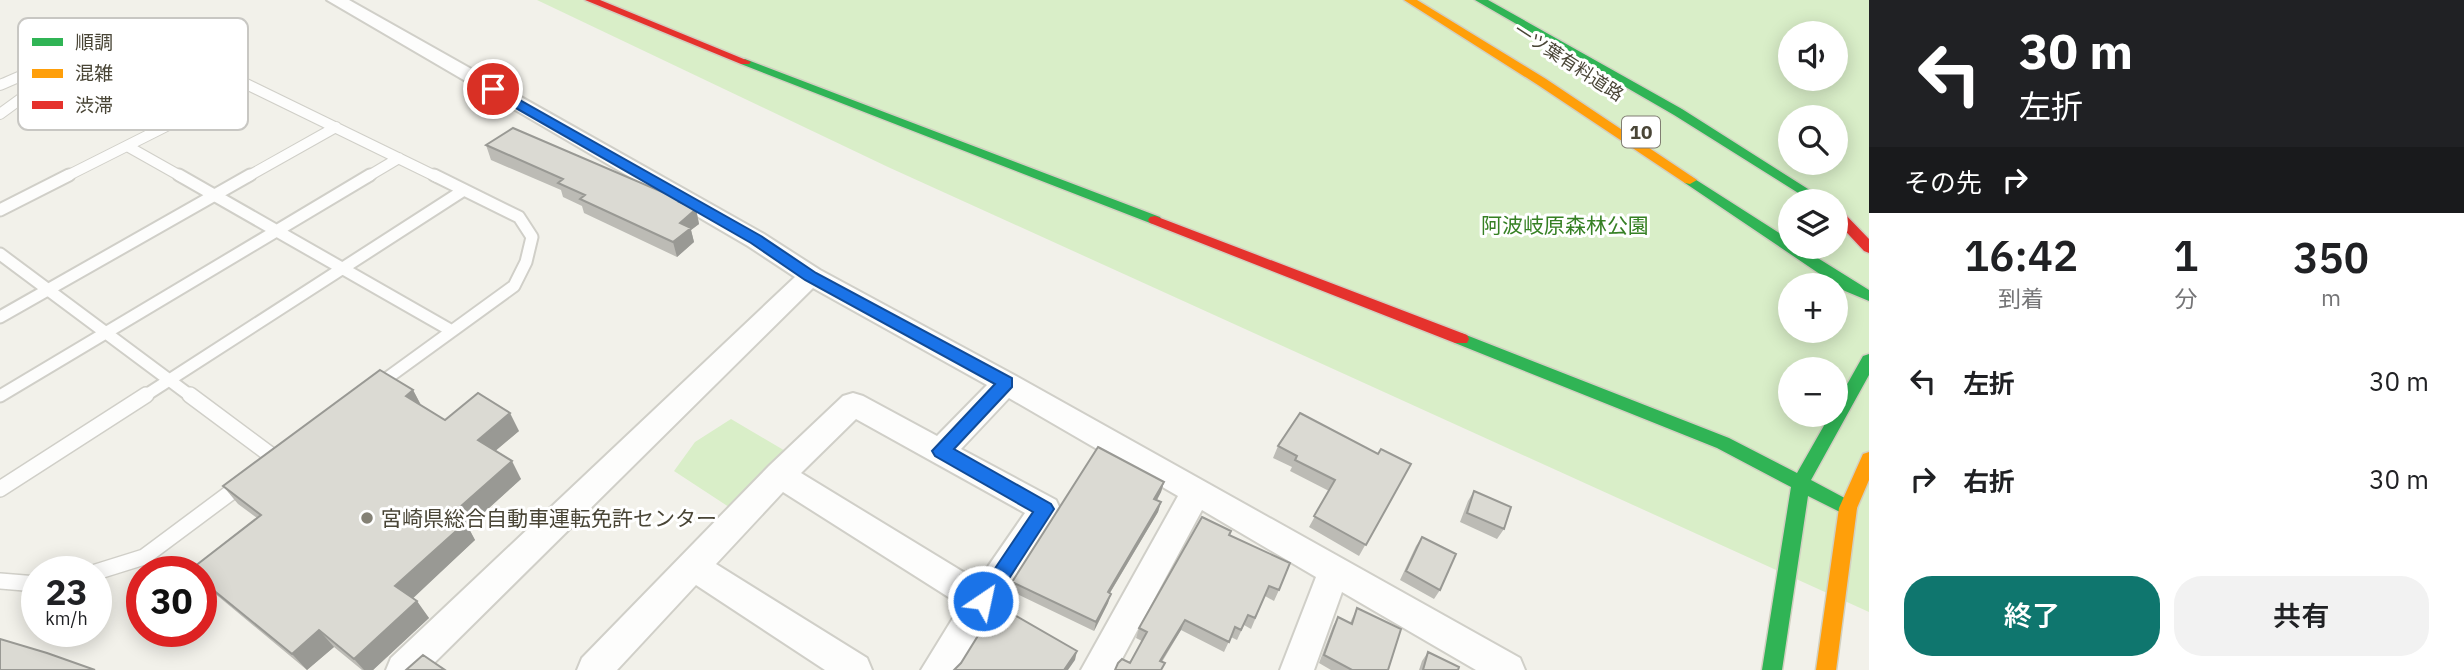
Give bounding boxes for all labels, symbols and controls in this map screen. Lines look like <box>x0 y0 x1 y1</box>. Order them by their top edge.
legend <box>18 18 248 130</box>
street label: 一ツ葉有料道路 <box>1510 18 1628 106</box>
text: 30 m <box>2019 19 2133 82</box>
map controls <box>1778 21 1848 427</box>
button: sound <box>1778 21 1848 91</box>
icon: left <box>1904 28 1995 119</box>
text: 順調 <box>75 30 113 54</box>
pin <box>463 59 523 119</box>
text: 混雑 <box>75 61 113 85</box>
icon: arrive <box>474 70 512 108</box>
text: 左折 <box>2019 85 2083 127</box>
text: 渋滞 <box>75 93 113 117</box>
button: search <box>1778 105 1848 175</box>
road number: 10 <box>1622 116 1660 148</box>
icon: right <box>1996 161 2034 199</box>
text: その先 <box>1904 165 1982 199</box>
button: layers <box>1778 189 1848 259</box>
park label: 阿波岐原森林公園 <box>1481 211 1649 239</box>
text: 16:42 <box>1964 228 2078 283</box>
text: 1 <box>2173 228 2198 283</box>
text: 350 <box>2293 230 2369 285</box>
button: + <box>1778 273 1848 343</box>
text: m <box>2321 282 2341 312</box>
text: 到着 <box>1998 283 2044 313</box>
text: 分 <box>2174 283 2197 313</box>
button: − <box>1778 357 1848 427</box>
icon: left <box>1904 362 1942 400</box>
text: 30 m <box>2369 364 2429 398</box>
text: 左折 <box>1963 366 2015 400</box>
icon: right <box>1904 460 1942 498</box>
text: 30 m <box>2369 462 2429 496</box>
text: 右折 <box>1963 464 2015 498</box>
place label: 宮崎県総合自動車運転免許センター <box>381 504 717 532</box>
marker: 宮崎県総合自動車運転免許センター <box>359 510 375 526</box>
speed limit sign: 30 <box>126 556 217 647</box>
position arrow <box>946 564 1020 638</box>
text: 23 <box>45 569 88 615</box>
button: 終了 <box>1904 576 2160 656</box>
button: 共有 <box>2174 576 2429 656</box>
text: km/h <box>45 607 88 630</box>

